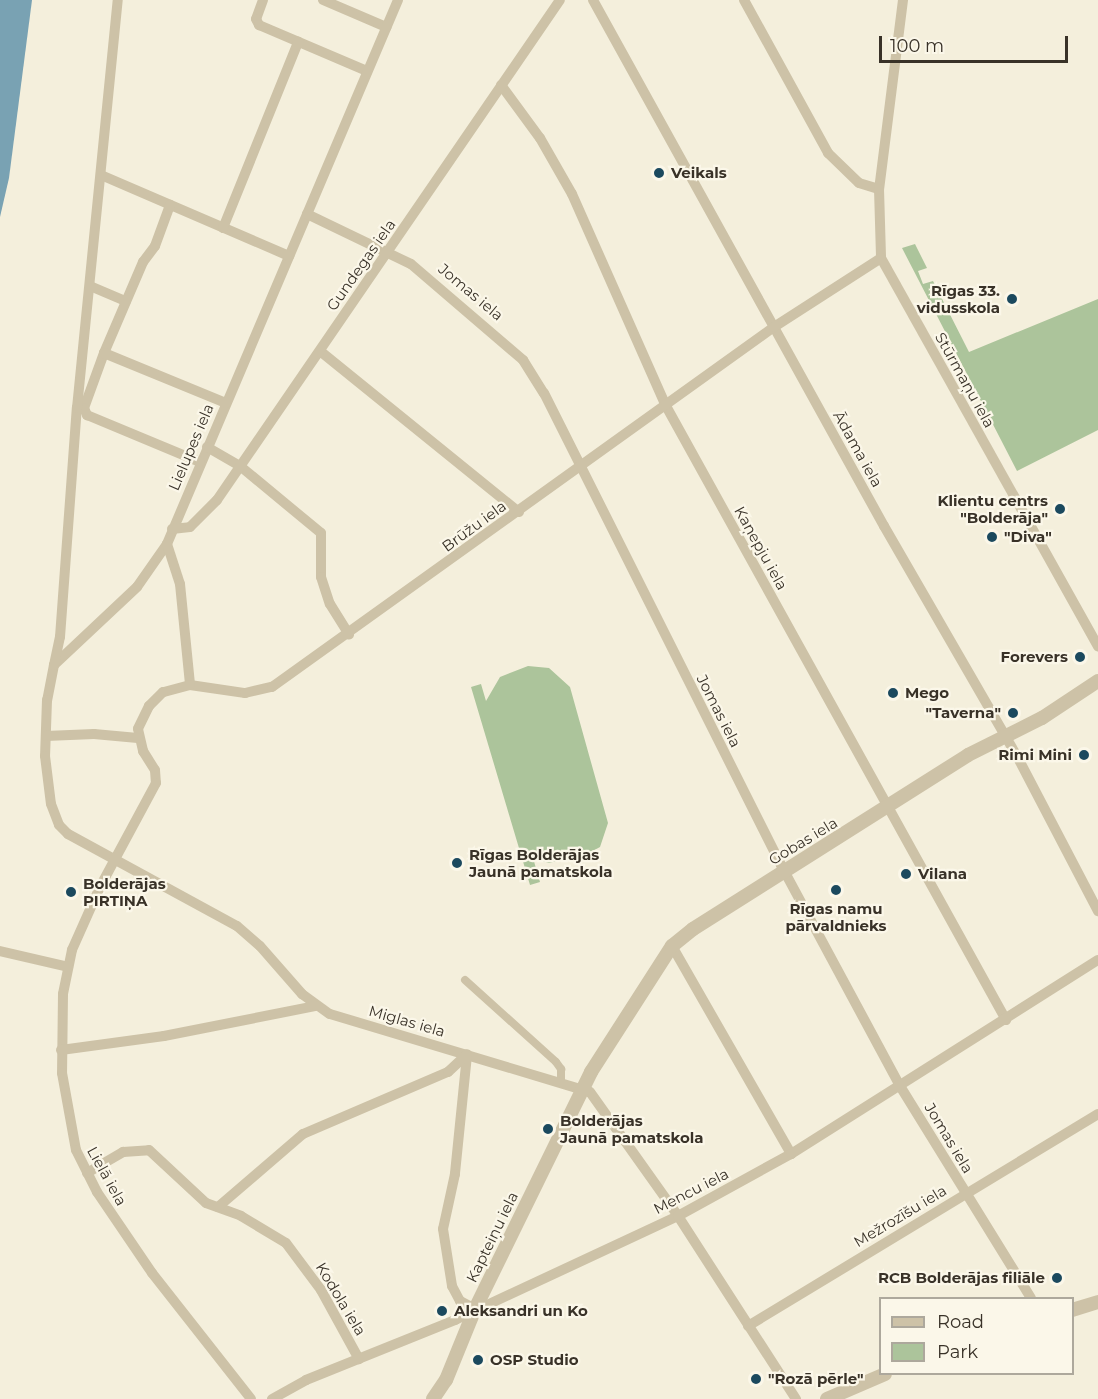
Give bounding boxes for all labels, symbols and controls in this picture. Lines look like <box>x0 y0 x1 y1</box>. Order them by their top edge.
scale bar <box>882 24 1071 62</box>
text: 100 m <box>890 35 944 57</box>
place label: Veikals <box>671 164 727 182</box>
marker: Veikals <box>652 166 666 180</box>
street label: Gundegas iela <box>323 216 399 314</box>
street label: Jomas iela <box>435 260 507 324</box>
place label: Rīgas 33. vidusskola <box>917 281 1000 316</box>
marker: Rīgas 33. vidusskola <box>1005 292 1019 306</box>
street label: Stūrmaņu iela <box>931 329 999 431</box>
street label: Lielupes iela <box>165 401 217 493</box>
street label: Ādama iela <box>830 408 886 490</box>
place label: Klientu centrs "Bolderāja" <box>937 491 1048 526</box>
street label: Brūžu iela <box>438 497 510 555</box>
marker: Klientu centrs "Bolderāja" <box>1053 502 1067 516</box>
street label: Kaņepju iela <box>731 503 791 593</box>
place label: "Diva" <box>1004 528 1052 546</box>
marker: "Diva" <box>985 530 999 544</box>
place label: Forevers <box>1001 648 1068 666</box>
marker: Forevers <box>1073 650 1087 664</box>
street label: Jomas iela <box>693 672 745 750</box>
place label: Mego <box>905 684 949 702</box>
marker: Mego <box>886 686 900 700</box>
place label: "Taverna" <box>925 704 1001 722</box>
marker: "Taverna" <box>1006 706 1020 720</box>
place label: Rimi Mini <box>998 746 1072 764</box>
marker: Rimi Mini <box>1077 748 1091 762</box>
street label: Gobas iela <box>765 813 841 869</box>
place label: Rīgas Bolderājas Jaunā pamatskola <box>469 845 613 880</box>
marker: Rīgas Bolderājas Jaunā pamatskola <box>450 856 464 870</box>
place label: Vilana <box>918 865 967 883</box>
marker: Vilana <box>899 867 913 881</box>
place label: Bolderājas PIRTIŅA <box>83 874 166 909</box>
marker: Rīgas namu pārvaldnieks <box>829 883 843 897</box>
marker: Bolderājas PIRTIŅA <box>64 885 78 899</box>
place label: Rīgas namu pārvaldnieks <box>786 899 886 934</box>
street label: Miglas iela <box>367 1001 447 1041</box>
street label: Jomas iela <box>921 1100 977 1176</box>
place label: Bolderājas Jaunā pamatskola <box>560 1111 704 1146</box>
marker: Bolderājas Jaunā pamatskola <box>541 1122 555 1136</box>
street label: Lielā iela <box>83 1143 131 1209</box>
street label: Mencu iela <box>650 1164 732 1218</box>
street label: Mežrozīšu iela <box>850 1181 950 1251</box>
street label: Kapteiņu iela <box>462 1189 522 1285</box>
street label: Kodola iela <box>312 1259 370 1339</box>
place label: RCB Bolderājas filiāle <box>878 1269 1045 1287</box>
marker: RCB Bolderājas filiāle <box>1050 1271 1064 1285</box>
legend <box>879 1297 1074 1375</box>
place label: Aleksandri un Ko <box>454 1302 588 1320</box>
marker: Aleksandri un Ko <box>435 1304 449 1318</box>
text: Road <box>937 1311 984 1333</box>
text: Park <box>937 1341 978 1363</box>
place label: OSP Studio <box>490 1351 579 1369</box>
marker: OSP Studio <box>471 1353 485 1367</box>
place label: "Rozā pērle" <box>768 1370 863 1388</box>
marker: "Rozā pērle" <box>749 1372 763 1386</box>

